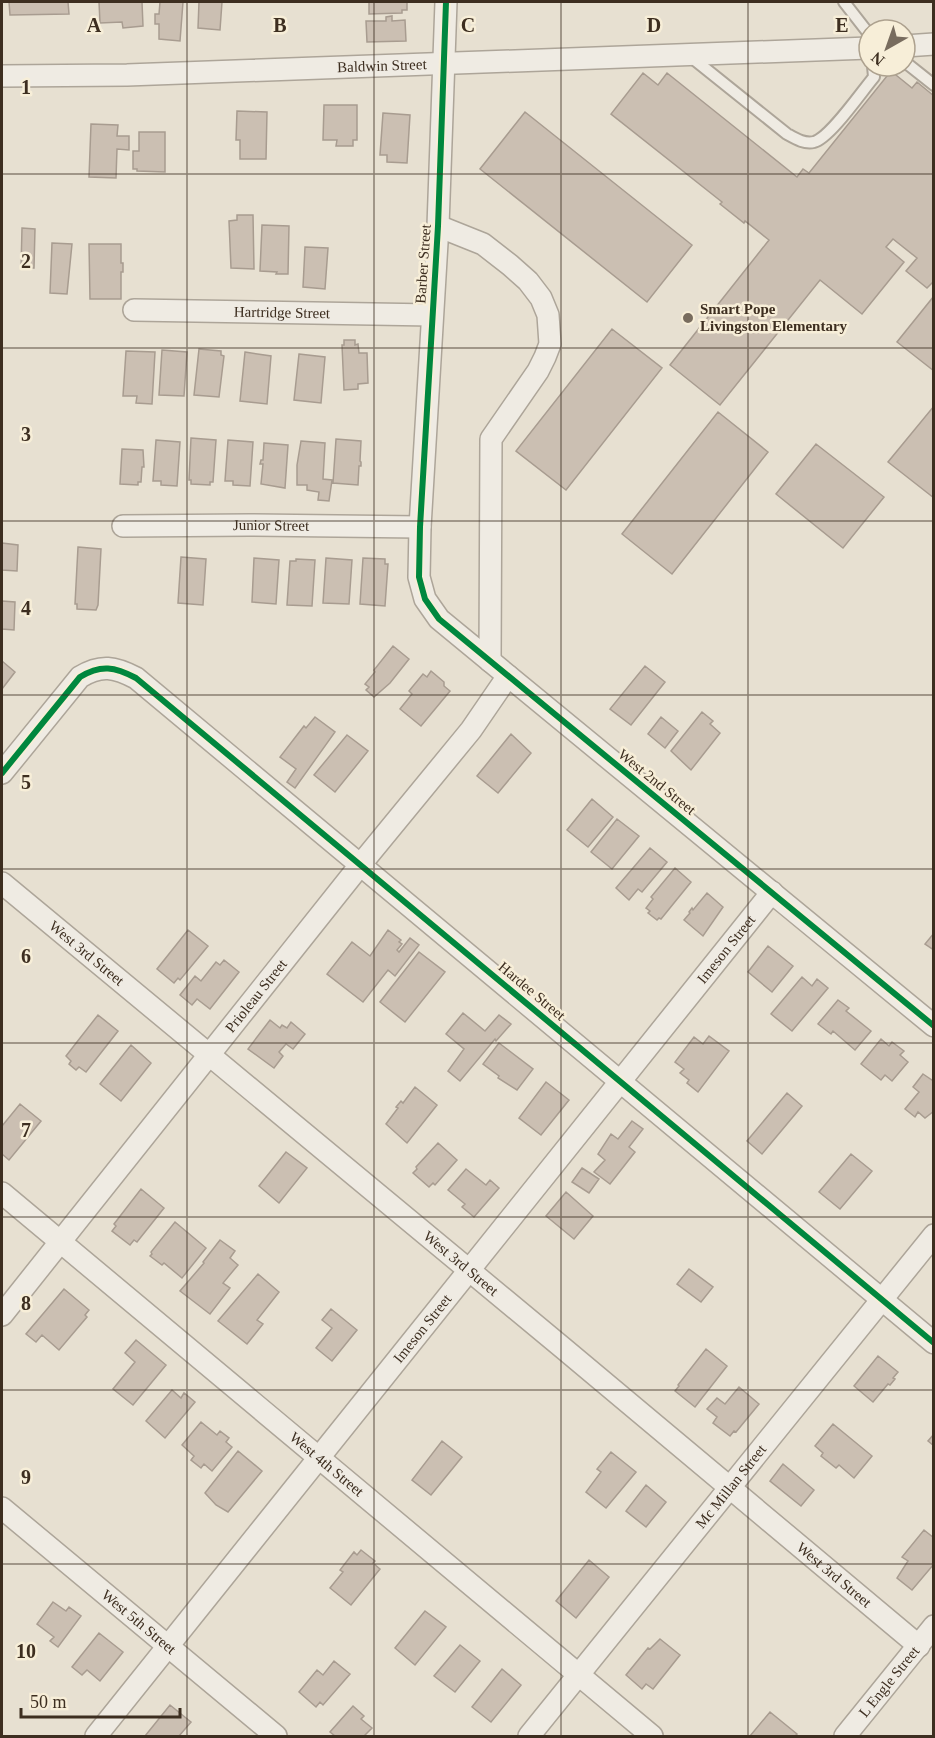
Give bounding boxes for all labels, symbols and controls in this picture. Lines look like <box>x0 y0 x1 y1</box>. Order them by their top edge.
text: A <box>87 14 102 36</box>
text: B <box>273 14 287 36</box>
text: C <box>461 14 475 36</box>
text: D <box>647 14 661 36</box>
text: E <box>835 14 849 36</box>
north arrow <box>857 18 917 78</box>
text: N <box>867 49 888 69</box>
street label: Baldwin Street <box>337 56 428 75</box>
text: 1 <box>21 76 31 98</box>
street label: Barber Street <box>412 223 434 304</box>
text: 2 <box>21 250 31 272</box>
place label: Smart Pope Livingston Elementary <box>700 301 848 334</box>
street label: Hartridge Street <box>234 304 331 321</box>
marker: Smart Pope Livingston Elementary <box>681 311 695 325</box>
text: 3 <box>21 423 31 445</box>
street label: Junior Street <box>233 517 310 534</box>
text: 4 <box>21 597 31 619</box>
street label: West 2nd Street <box>615 746 699 819</box>
text: 5 <box>21 771 31 793</box>
street label: Imeson Street <box>694 911 759 987</box>
street label: West 3rd Street <box>46 918 128 989</box>
text: 6 <box>21 945 31 967</box>
street label: Prioleau Street <box>222 955 291 1036</box>
street label: Hardee Street <box>495 959 569 1024</box>
text: 7 <box>21 1119 31 1141</box>
street label: West 3rd Street <box>420 1228 502 1299</box>
street label: Imeson Street <box>390 1291 455 1366</box>
text: 8 <box>21 1292 31 1314</box>
street label: West 4th Street <box>286 1429 367 1500</box>
street label: Mc Millan Street <box>692 1441 770 1531</box>
text: 9 <box>21 1466 31 1488</box>
street label: West 3rd Street <box>793 1539 875 1611</box>
street label: West 5th Street <box>99 1586 180 1658</box>
text: 10 <box>16 1640 36 1662</box>
street label: L Engle Street <box>856 1642 923 1720</box>
scale bar <box>21 1681 180 1719</box>
text: 50 m <box>30 1692 67 1712</box>

